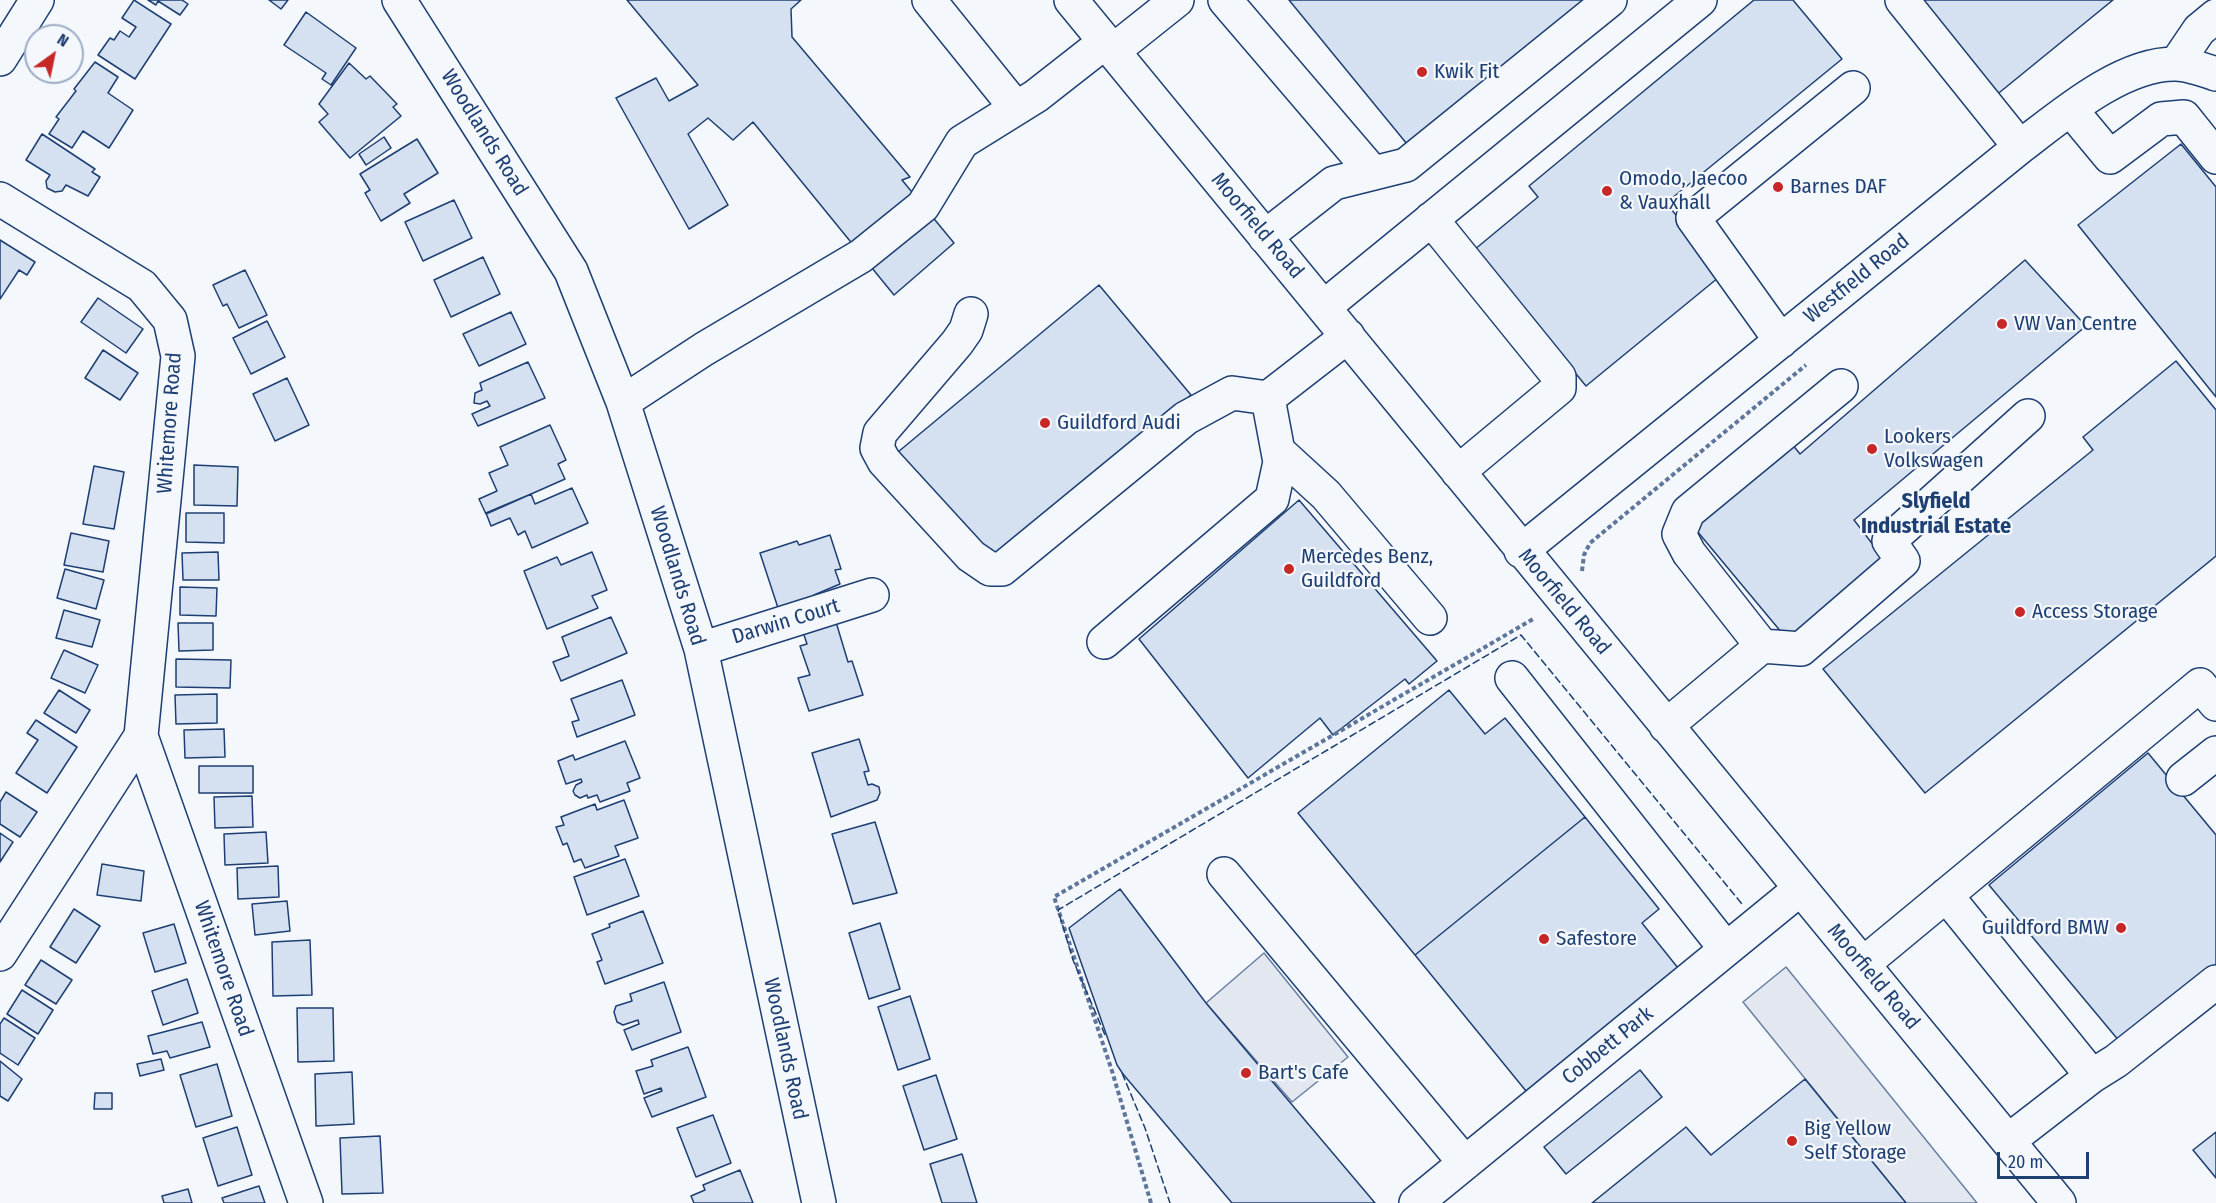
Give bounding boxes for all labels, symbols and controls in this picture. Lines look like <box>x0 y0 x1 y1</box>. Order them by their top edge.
north arrow <box>24 24 84 84</box>
text: N <box>54 30 72 51</box>
place label: Kwik Fit <box>1434 59 1499 85</box>
street label: Woodlands Road <box>435 65 533 201</box>
marker: Kwik Fit <box>1415 65 1429 79</box>
place label: Omodo, Jaecoo & Vauxhall <box>1619 166 1748 216</box>
street label: Moorfield Road <box>1205 168 1309 284</box>
place label: Barnes DAF <box>1790 174 1887 200</box>
marker: Barnes DAF <box>1771 180 1785 194</box>
marker: Omodo, Jaecoo & Vauxhall <box>1600 184 1614 198</box>
street label: Westfield Road <box>1799 229 1915 329</box>
place label: VW Van Centre <box>2014 311 2137 337</box>
marker: VW Van Centre <box>1995 317 2009 331</box>
street label: Whitemore Road <box>152 351 188 495</box>
place label: Guildford Audi <box>1057 410 1181 436</box>
marker: Guildford Audi <box>1038 416 1052 430</box>
place label: Lookers Volkswagen <box>1884 424 1984 474</box>
marker: Lookers Volkswagen <box>1865 442 1879 456</box>
district label: Slyfield Industrial Estate <box>1861 489 2011 540</box>
street label: Woodlands Road <box>644 503 710 649</box>
place label: Mercedes Benz, Guildford <box>1301 544 1433 594</box>
street label: Moorfield Road <box>1512 544 1616 660</box>
marker: Mercedes Benz, Guildford <box>1282 562 1296 576</box>
street label: Darwin Court <box>729 594 843 650</box>
place label: Access Storage <box>2032 599 2158 625</box>
marker: Access Storage <box>2013 605 2027 619</box>
street label: Whitemore Road <box>188 898 258 1040</box>
place label: Guildford BMW <box>1982 915 2109 941</box>
street label: Moorfield Road <box>1821 919 1925 1035</box>
marker: Guildford BMW <box>2114 921 2128 935</box>
place label: Safestore <box>1556 926 1637 952</box>
marker: Safestore <box>1537 932 1551 946</box>
street label: Woodlands Road <box>758 976 812 1122</box>
street label: Cobbett Park <box>1557 1002 1659 1090</box>
place label: Bart's Cafe <box>1258 1060 1349 1086</box>
marker: Bart's Cafe <box>1239 1066 1253 1080</box>
place label: Big Yellow Self Storage <box>1804 1116 1906 1166</box>
marker: Big Yellow Self Storage <box>1785 1134 1799 1148</box>
scale bar <box>2000 1140 2092 1178</box>
text: 20 m <box>2008 1151 2043 1173</box>

